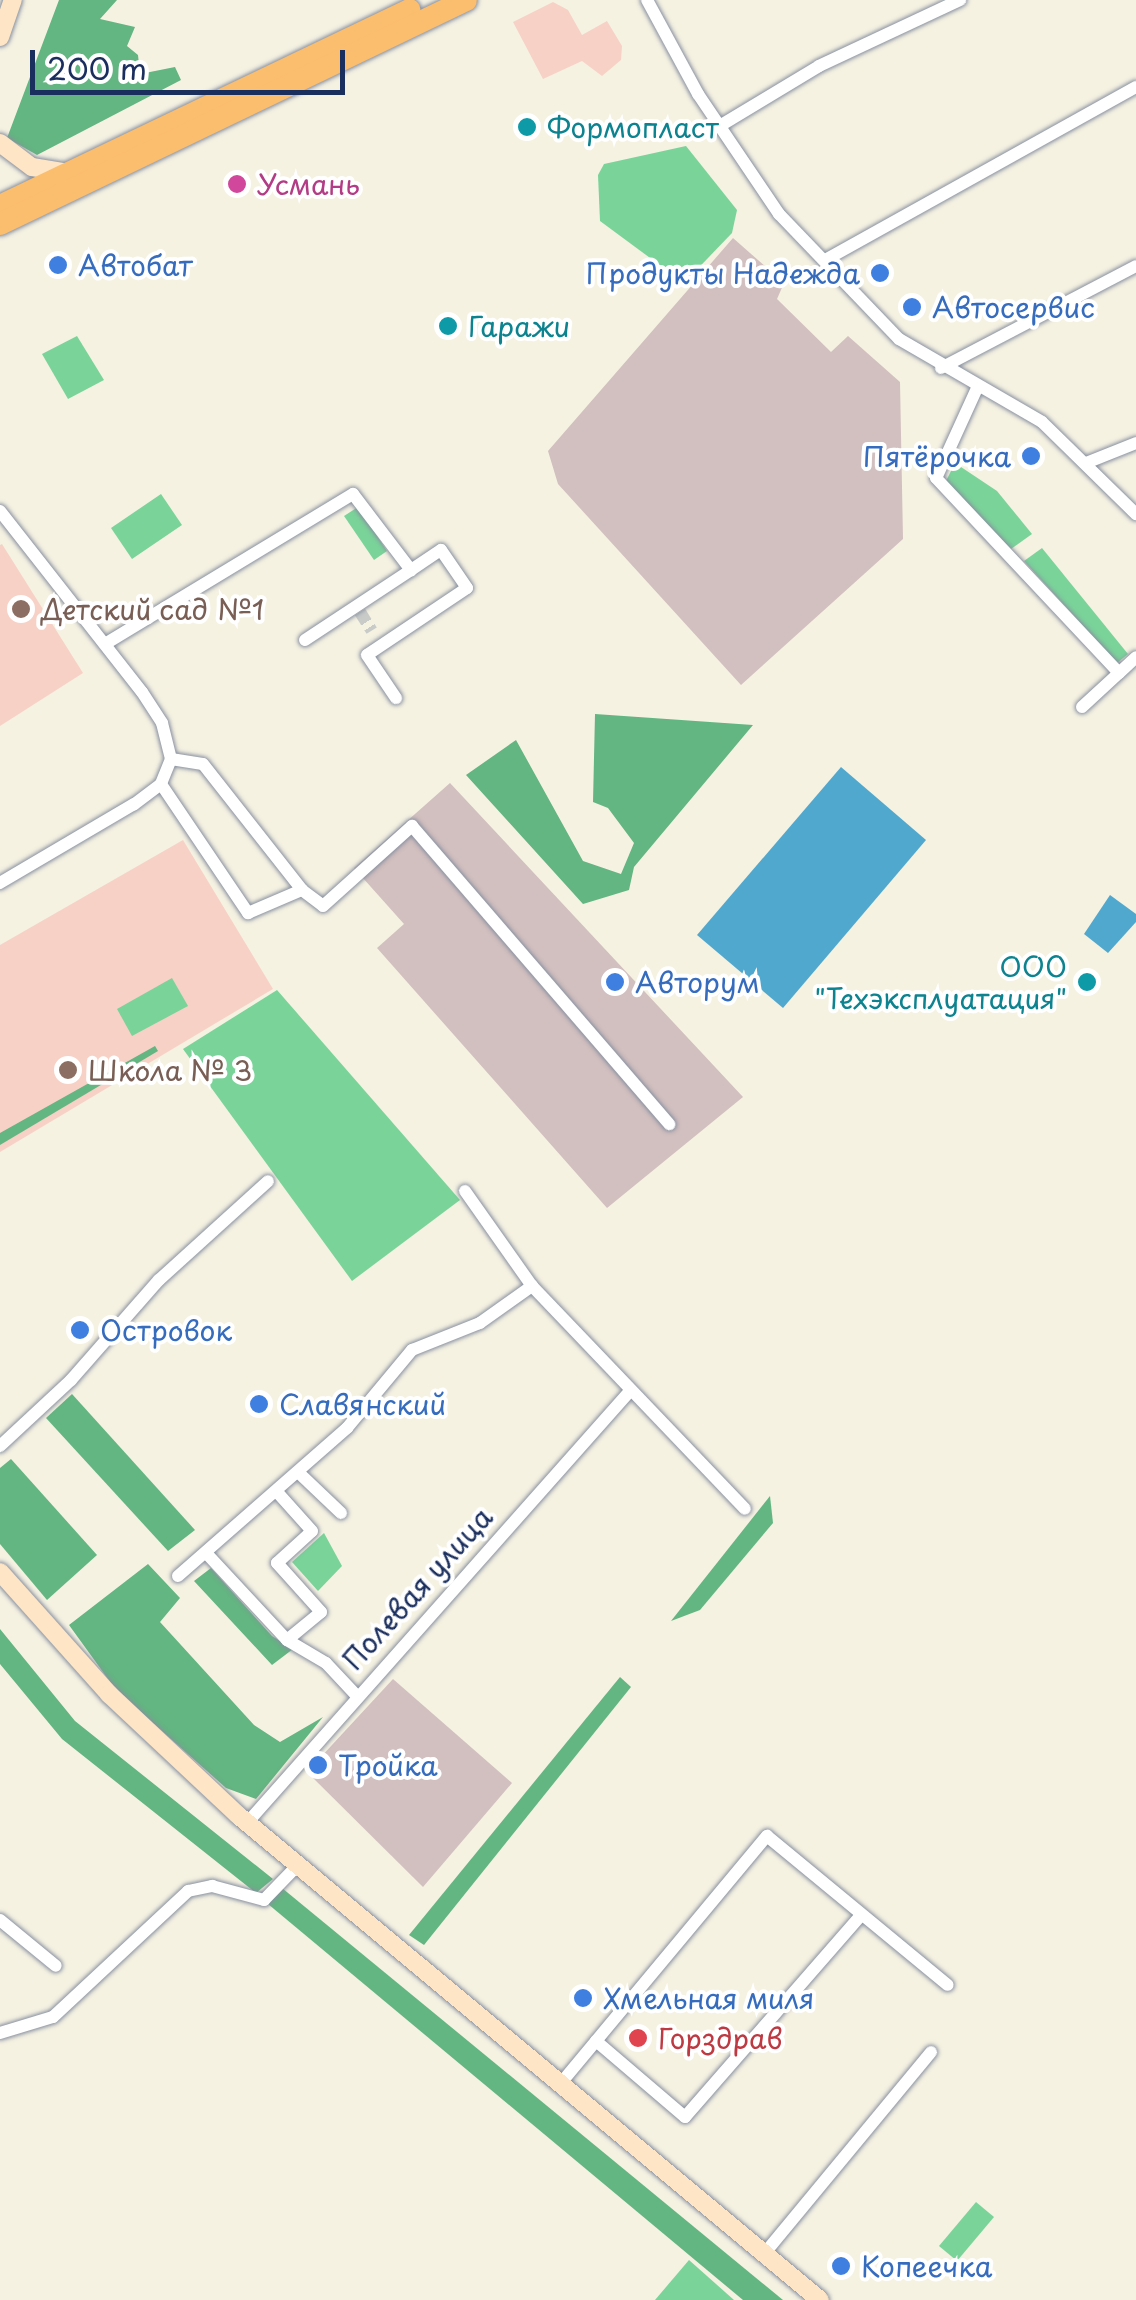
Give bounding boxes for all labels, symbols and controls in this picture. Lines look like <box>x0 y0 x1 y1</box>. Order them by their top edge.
scale bar <box>35 30 350 92</box>
text: 200 m <box>47 45 147 90</box>
place label: Формопласт <box>547 110 719 144</box>
marker: Формопласт <box>516 116 538 138</box>
place label: Усмань <box>257 167 360 201</box>
marker: Усмань <box>226 173 248 195</box>
place label: Автобат <box>78 248 192 282</box>
marker: Автобат <box>47 254 69 276</box>
place label: Продукты Надежда <box>585 256 860 290</box>
marker: Продукты Надежда <box>869 262 891 284</box>
place label: Автосервис <box>932 290 1095 324</box>
marker: Автосервис <box>901 296 923 318</box>
place label: Гаражи <box>468 309 570 343</box>
marker: Гаражи <box>437 315 459 337</box>
place label: Пятёрочка <box>863 439 1011 473</box>
marker: Пятёрочка <box>1020 445 1042 467</box>
place label: Детский сад №1 <box>41 592 266 626</box>
marker: Детский сад №1 <box>10 598 32 620</box>
place label: ООО "Техэксплуатация" <box>814 949 1067 1015</box>
place label: Авторум <box>635 965 760 999</box>
marker: Авторум <box>604 971 626 993</box>
marker: ООО "Техэксплуатация" <box>1076 971 1098 993</box>
place label: Школа № 3 <box>88 1053 253 1087</box>
marker: Школа № 3 <box>57 1059 79 1081</box>
place label: Островок <box>100 1313 232 1347</box>
marker: Островок <box>69 1319 91 1341</box>
place label: Славянский <box>279 1387 446 1421</box>
marker: Славянский <box>248 1393 270 1415</box>
street label: Полевая улица <box>335 1500 499 1676</box>
place label: Тройка <box>338 1748 438 1782</box>
marker: Тройка <box>307 1754 329 1776</box>
place label: Хмельная миля <box>603 1981 815 2015</box>
marker: Хмельная миля <box>572 1987 594 2009</box>
place label: Горздрав <box>658 2021 783 2055</box>
marker: Горздрав <box>627 2027 649 2049</box>
place label: Копеечка <box>861 2249 992 2283</box>
marker: Копеечка <box>830 2255 852 2277</box>

